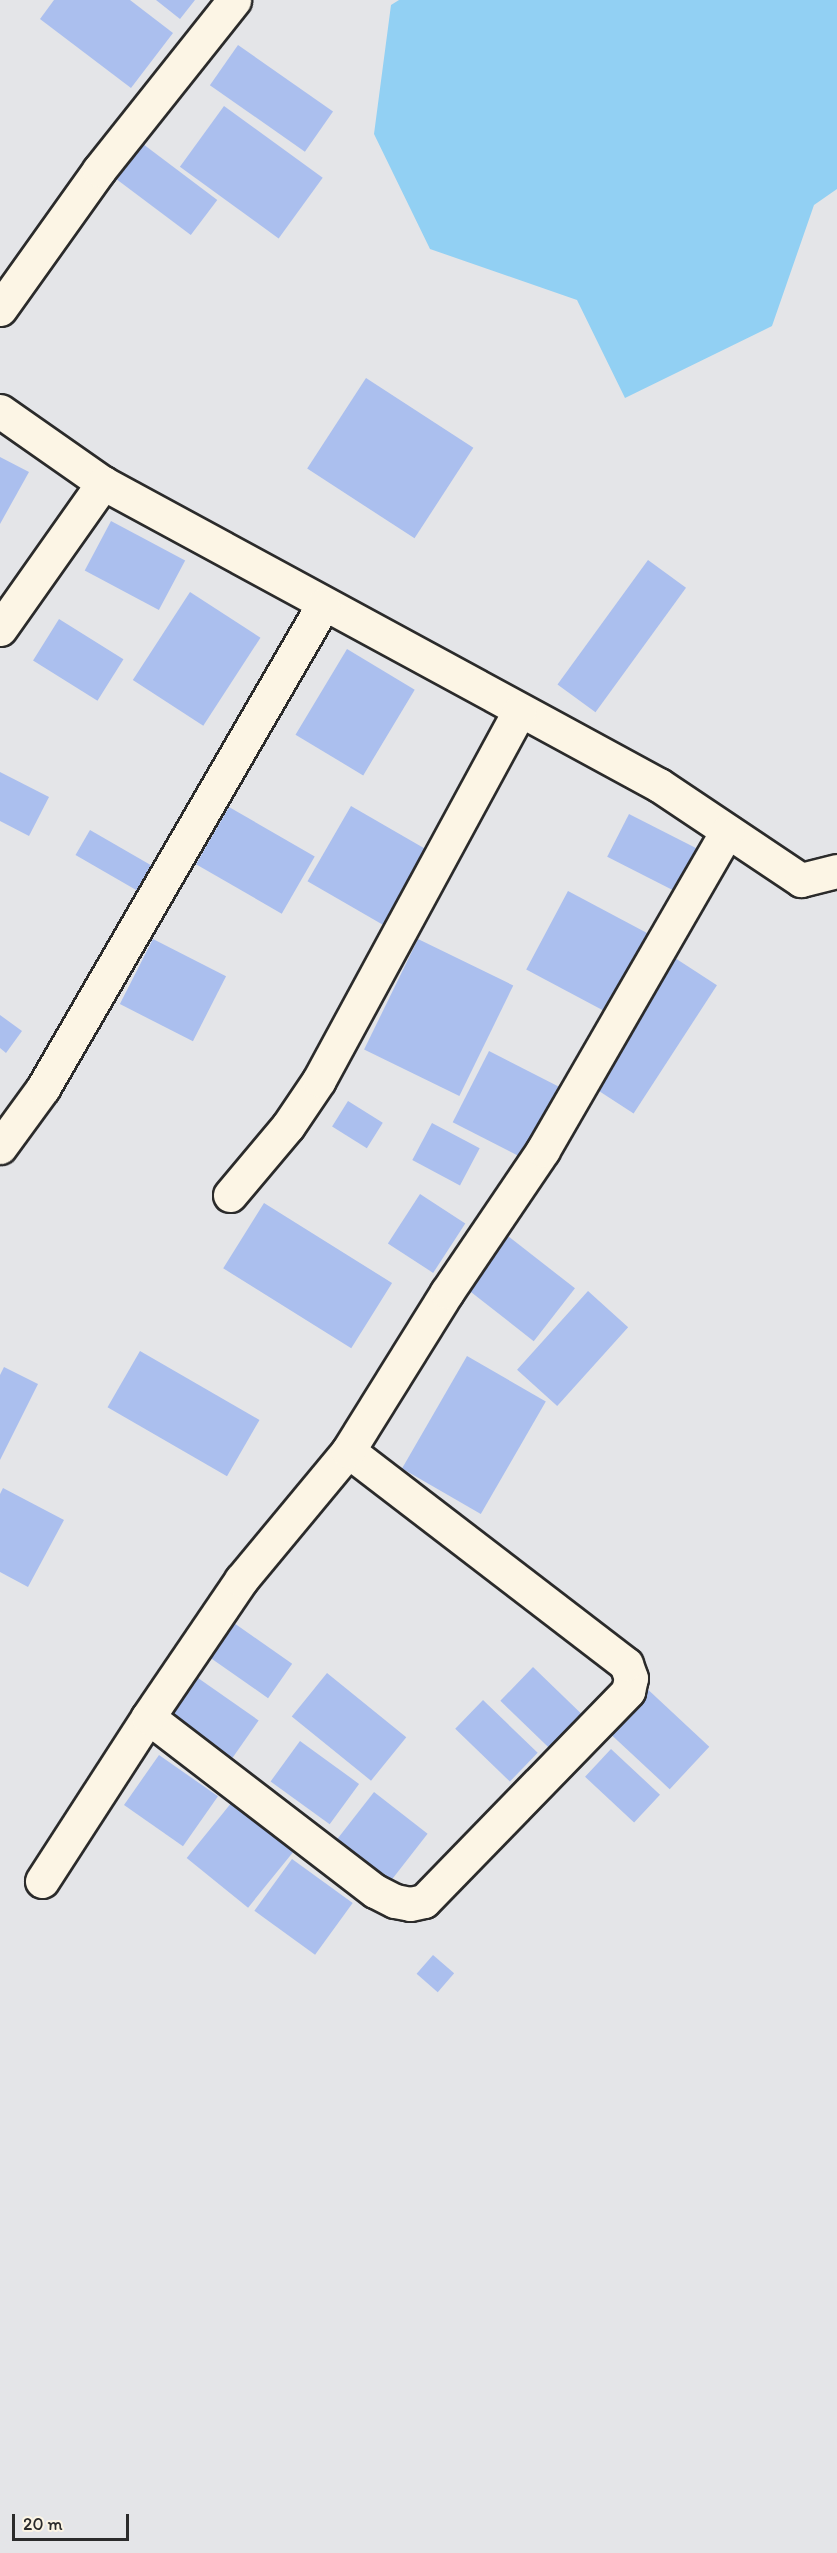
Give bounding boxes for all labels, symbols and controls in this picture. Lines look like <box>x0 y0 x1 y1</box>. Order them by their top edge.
scale bar <box>15 2502 132 2540</box>
text: 20 m <box>23 2513 63 2535</box>

